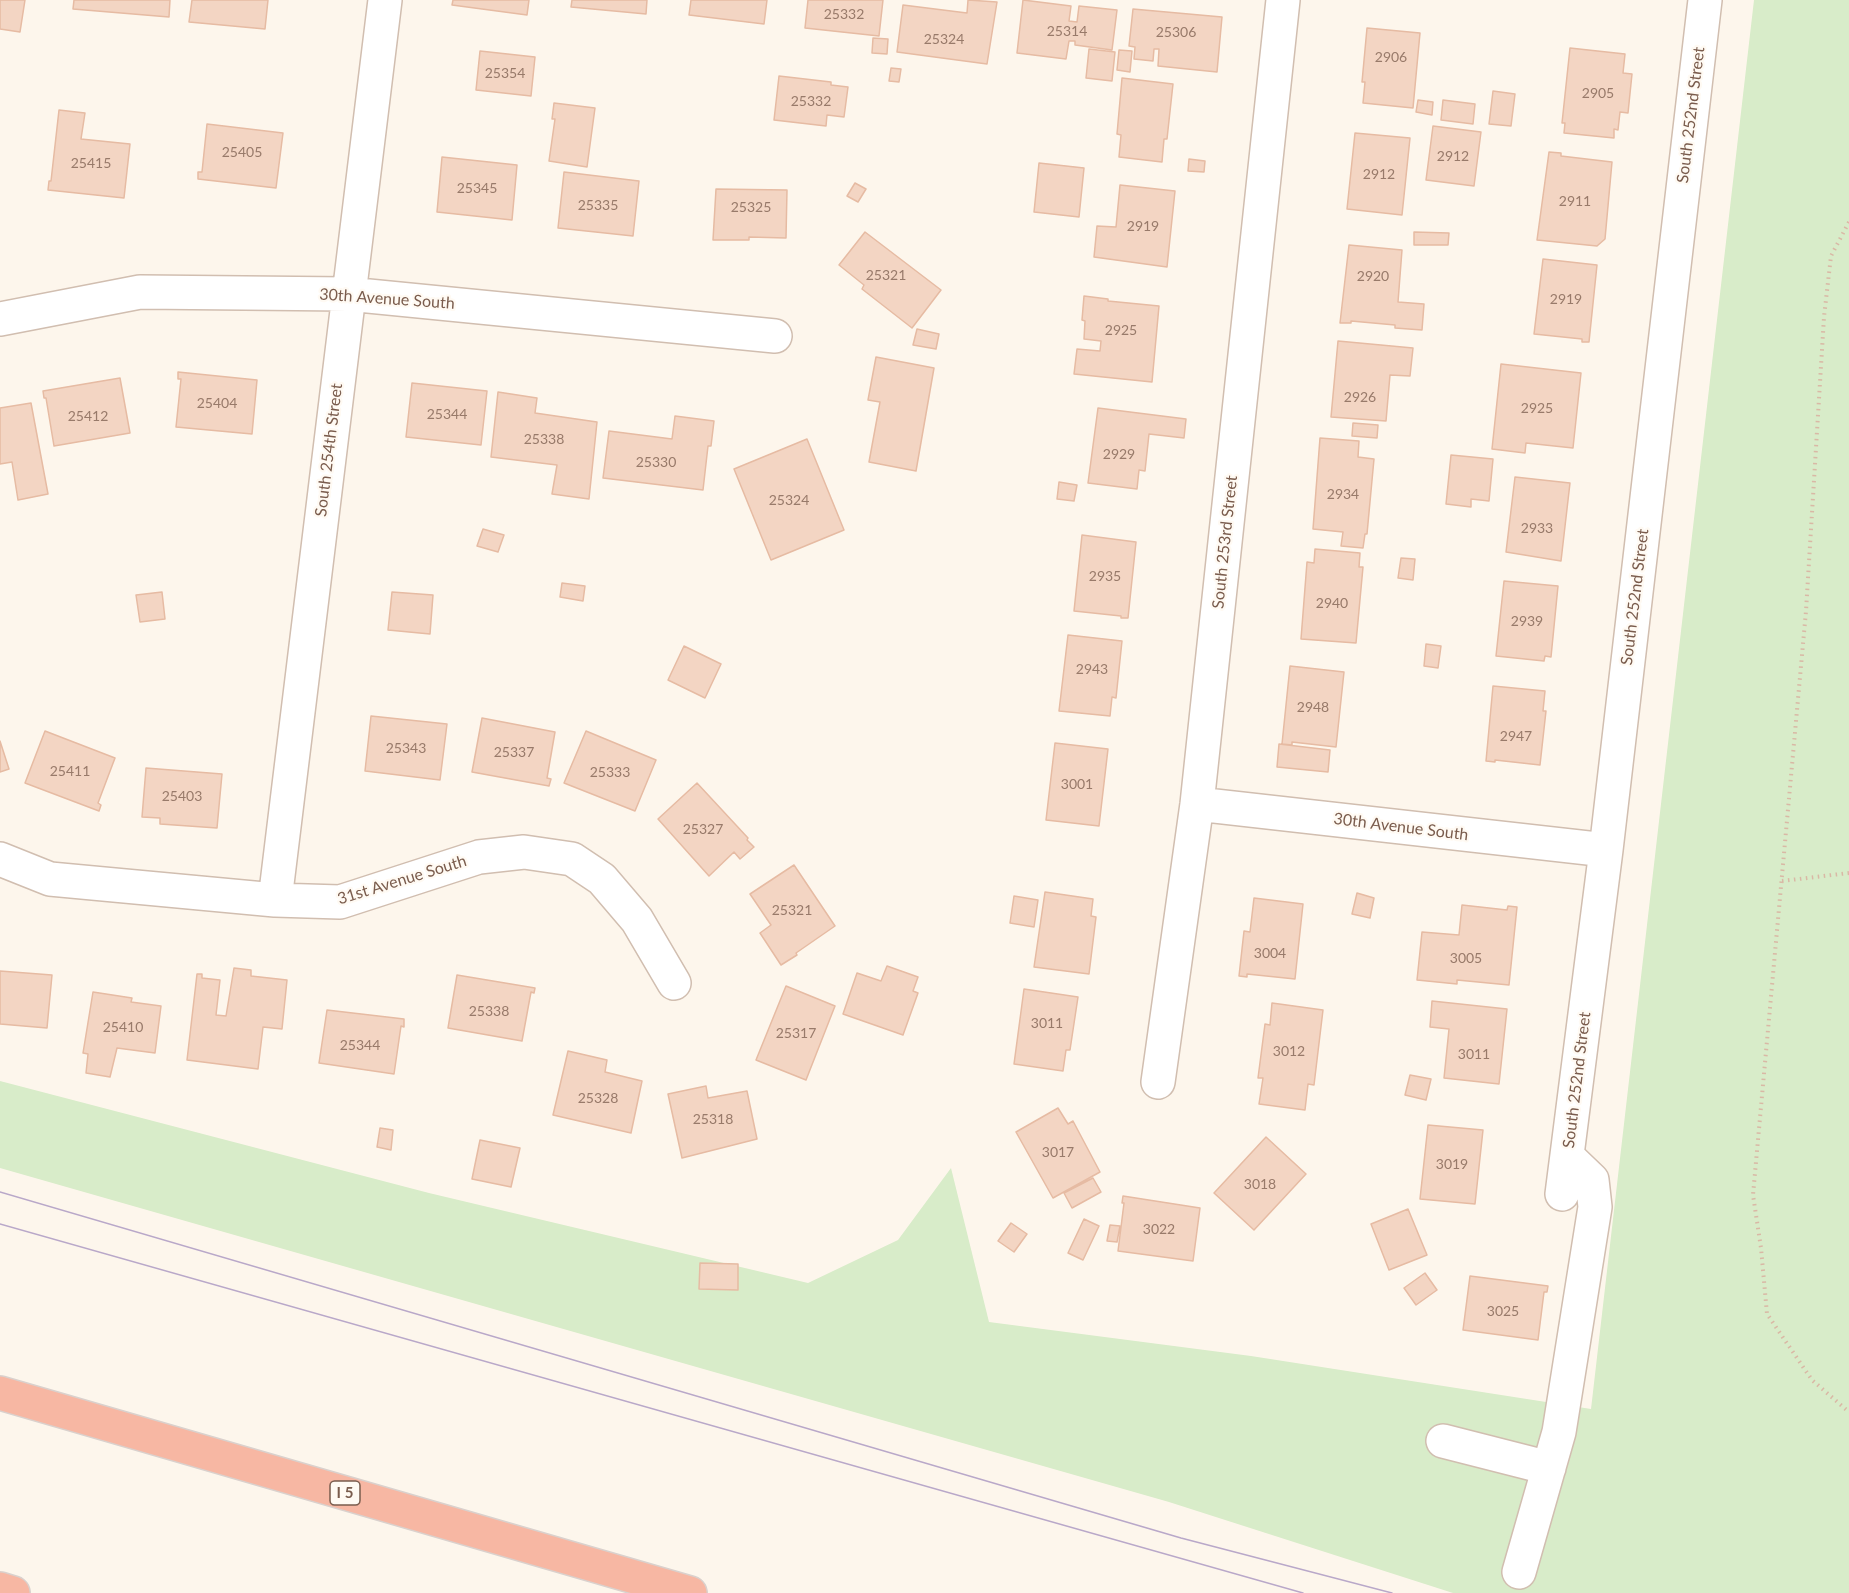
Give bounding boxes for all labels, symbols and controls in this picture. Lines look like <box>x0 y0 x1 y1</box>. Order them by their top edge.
house number: 25332 <box>824 6 864 22</box>
house number: 25314 <box>1047 23 1087 39</box>
house number: 25306 <box>1156 24 1196 40</box>
house number: 25324 <box>924 31 964 47</box>
street label: South 252nd Street <box>1673 46 1709 184</box>
house number: 2906 <box>1375 49 1407 65</box>
house number: 25354 <box>485 65 525 81</box>
house number: 2905 <box>1582 85 1614 101</box>
house number: 25332 <box>791 93 831 109</box>
house number: 25405 <box>222 144 262 160</box>
house number: 2912 <box>1437 148 1469 164</box>
house number: 25415 <box>71 155 111 171</box>
house number: 2912 <box>1363 166 1395 182</box>
house number: 25345 <box>457 180 497 196</box>
house number: 2911 <box>1559 193 1591 209</box>
house number: 25335 <box>578 197 618 213</box>
house number: 25325 <box>731 199 771 215</box>
house number: 2919 <box>1127 218 1159 234</box>
house number: 25321 <box>866 267 906 283</box>
house number: 2920 <box>1357 268 1389 284</box>
street label: 30th Avenue South <box>319 285 455 313</box>
house number: 2919 <box>1550 291 1582 307</box>
house number: 2925 <box>1105 322 1137 338</box>
street label: South 254th Street <box>311 382 347 518</box>
house number: 2926 <box>1344 389 1376 405</box>
house number: 25404 <box>197 395 237 411</box>
house number: 2925 <box>1521 400 1553 416</box>
house number: 25344 <box>427 406 467 422</box>
house number: 25412 <box>68 408 108 424</box>
house number: 25338 <box>524 431 564 447</box>
house number: 2929 <box>1103 446 1135 462</box>
house number: 25330 <box>636 454 676 470</box>
street label: South 253rd Street <box>1208 474 1242 610</box>
house number: 2934 <box>1327 486 1359 502</box>
house number: 25324 <box>769 492 809 508</box>
house number: 2933 <box>1521 520 1553 536</box>
street label: South 252nd Street <box>1617 528 1653 666</box>
house number: 2935 <box>1089 568 1121 584</box>
house number: 2940 <box>1316 595 1348 611</box>
house number: 2939 <box>1511 613 1543 629</box>
house number: 2943 <box>1076 661 1108 677</box>
house number: 2948 <box>1297 699 1329 715</box>
house number: 2947 <box>1500 728 1532 744</box>
house number: 25343 <box>386 740 426 756</box>
house number: 25337 <box>494 744 534 760</box>
house number: 25411 <box>50 763 90 779</box>
house number: 25333 <box>590 764 630 780</box>
house number: 3001 <box>1061 776 1093 792</box>
house number: 25403 <box>162 788 202 804</box>
street label: 30th Avenue South <box>1332 809 1470 845</box>
house number: 25327 <box>683 821 723 837</box>
street label: 31st Avenue South <box>335 851 469 909</box>
house number: 25321 <box>772 902 812 918</box>
house number: 3004 <box>1254 945 1286 961</box>
house number: 3005 <box>1450 950 1482 966</box>
house number: 25338 <box>469 1003 509 1019</box>
street label: South 252nd Street <box>1559 1011 1595 1149</box>
house number: 3011 <box>1031 1015 1063 1031</box>
house number: 25410 <box>103 1019 143 1035</box>
house number: 25317 <box>776 1025 816 1041</box>
house number: 25344 <box>340 1037 380 1053</box>
house number: 3012 <box>1273 1043 1305 1059</box>
house number: 3011 <box>1458 1046 1490 1062</box>
house number: 25328 <box>578 1090 618 1106</box>
house number: 25318 <box>693 1111 733 1127</box>
house number: 3017 <box>1042 1144 1074 1160</box>
house number: 3019 <box>1436 1156 1468 1172</box>
house number: 3018 <box>1244 1176 1276 1192</box>
house number: 3022 <box>1143 1221 1175 1237</box>
house number: 3025 <box>1487 1303 1519 1319</box>
road number: I 5 <box>330 1481 360 1505</box>

